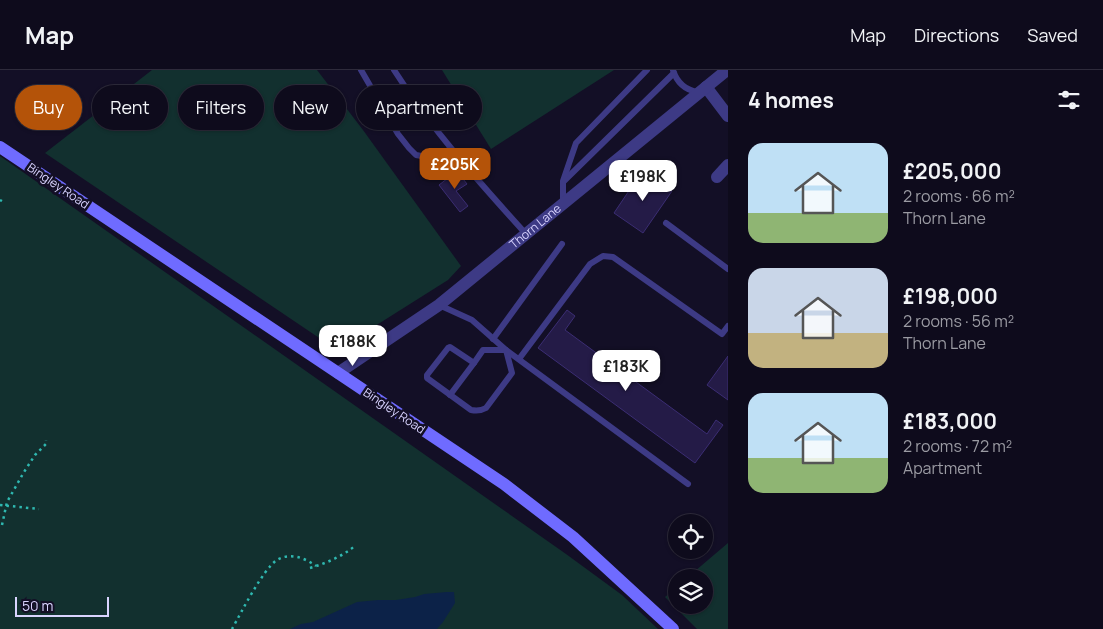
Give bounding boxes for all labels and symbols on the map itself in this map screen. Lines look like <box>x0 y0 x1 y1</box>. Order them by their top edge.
pin: £205K <box>420 148 490 190</box>
street label: Bingley Road <box>24 159 93 213</box>
pin: £198K <box>608 160 678 202</box>
street label: Thorn Lane <box>505 200 564 252</box>
pin: £188K <box>318 324 388 367</box>
pin: £183K <box>591 350 661 392</box>
street label: Bingley Road <box>360 384 429 438</box>
scale bar <box>15 594 109 617</box>

